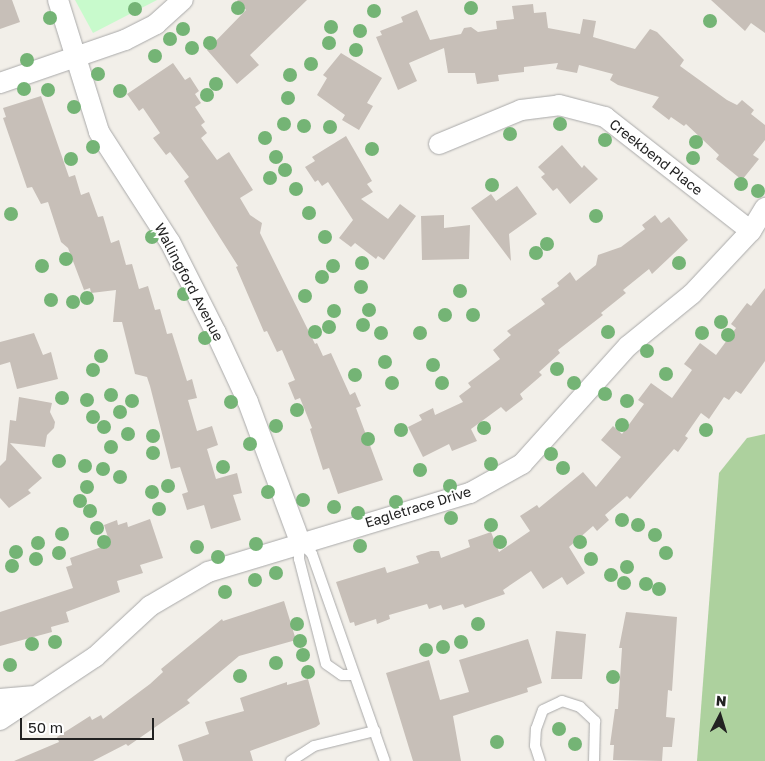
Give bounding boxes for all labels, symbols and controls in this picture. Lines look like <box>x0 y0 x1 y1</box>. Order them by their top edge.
street label: Creekbend Place <box>606 115 706 199</box>
street label: Wallingford Avenue <box>151 220 227 344</box>
street label: Eagletrace Drive <box>363 483 473 531</box>
north arrow <box>695 691 745 741</box>
text: N <box>715 692 727 709</box>
scale bar <box>22 708 156 740</box>
text: 50 m <box>28 718 63 736</box>

